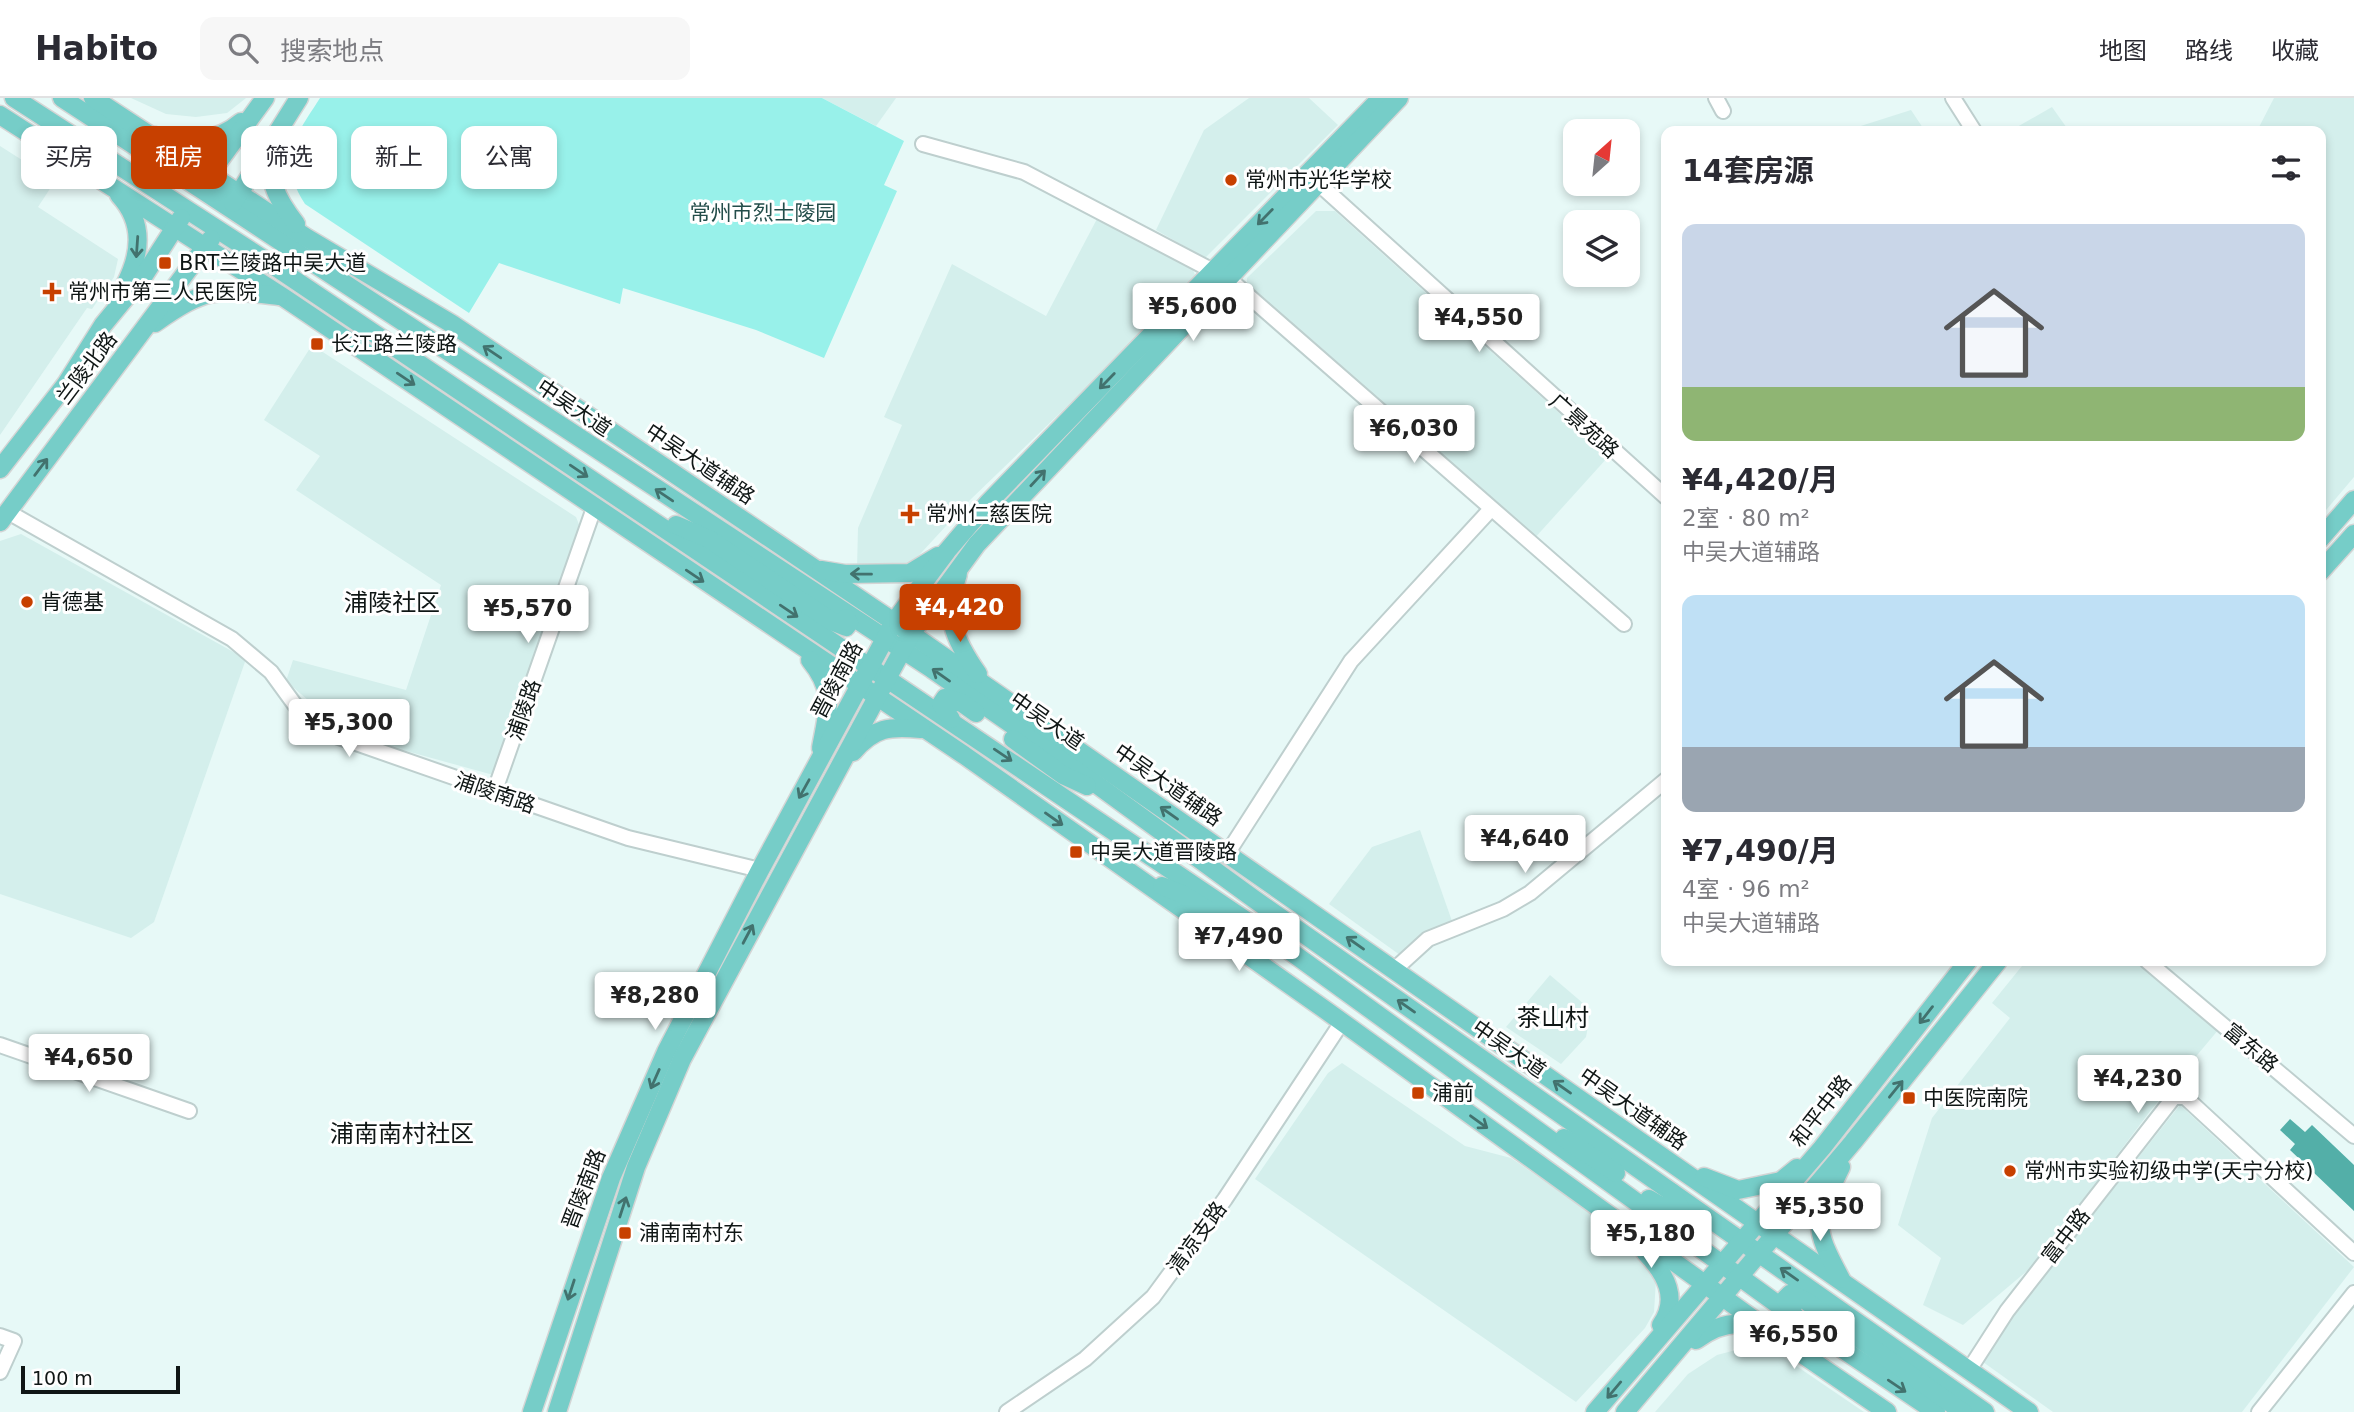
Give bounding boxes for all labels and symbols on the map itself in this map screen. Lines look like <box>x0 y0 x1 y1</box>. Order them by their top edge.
north arrow <box>1563 119 1640 196</box>
place label: 常州市光华学校 <box>1245 168 1392 192</box>
marker: 常州市光华学校 <box>1223 172 1239 188</box>
park label: 常州市烈士陵园 <box>690 201 837 225</box>
one-way arrow <box>1257 209 1274 226</box>
one-way arrow <box>130 235 143 258</box>
place label: BRT兰陵路中吴大道 <box>179 251 366 275</box>
marker: BRT兰陵路中吴大道 <box>157 255 173 271</box>
place label: 常州市第三人民医院 <box>68 280 257 304</box>
marker: 常州市第三人民医院 <box>42 282 62 302</box>
pin: ¥5,600 <box>1136 284 1250 343</box>
pin: ¥4,550 <box>1422 294 1536 354</box>
street label: 兰陵北路 <box>52 327 122 409</box>
place label: 长江路兰陵路 <box>331 332 457 356</box>
marker: 长江路兰陵路 <box>309 336 325 352</box>
one-way arrow <box>483 344 502 359</box>
one-way arrow <box>396 372 415 386</box>
one-way arrow <box>1099 372 1116 389</box>
street label: 中吴大道 <box>532 375 616 441</box>
street label: 广景苑路 <box>1545 389 1623 463</box>
pin: ¥6,030 <box>1357 406 1471 465</box>
street label: 中吴大道辅路 <box>641 419 759 509</box>
one-way arrow <box>33 458 48 477</box>
one-way arrow <box>569 464 589 478</box>
one-way arrow <box>1030 469 1046 487</box>
one-way arrow <box>655 488 674 502</box>
place label: 常州仁慈医院 <box>926 502 1052 526</box>
marker: 常州仁慈医院 <box>900 504 920 524</box>
one-way arrow <box>850 568 873 581</box>
one-way arrow <box>685 569 704 583</box>
pin: ¥4,420 <box>903 584 1017 644</box>
pin: ¥5,570 <box>471 586 585 645</box>
district label: 浦陵社区 <box>344 589 440 617</box>
place label: 肯德基 <box>41 590 104 614</box>
marker: 肯德基 <box>19 594 35 610</box>
one-way arrow <box>779 603 798 618</box>
street label: 晋陵南路 <box>807 637 867 723</box>
one-way arrow <box>932 668 951 683</box>
street label: 浦陵路 <box>502 676 546 744</box>
street label: 中吴大道 <box>1006 687 1088 755</box>
pin: ¥5,300 <box>292 700 406 759</box>
street label: 中吴大道辅路 <box>1110 739 1226 831</box>
one-way arrow <box>993 748 1012 762</box>
street label: 浦陵南路 <box>451 768 539 818</box>
one-way arrow <box>797 779 811 799</box>
one-way arrow <box>1160 806 1179 820</box>
one-way arrow <box>1044 812 1063 826</box>
pin: ¥4,640 <box>1468 816 1582 875</box>
place label: 中吴大道晋陵路 <box>1090 840 1237 864</box>
marker: 中吴大道晋陵路 <box>1068 844 1084 860</box>
pin: ¥7,490 <box>1182 914 1296 973</box>
one-way arrow <box>742 924 755 945</box>
one-way arrow <box>1346 936 1365 950</box>
pin: ¥8,280 <box>598 972 712 1032</box>
one-way arrow <box>1397 999 1417 1013</box>
district label: 茶山村 <box>1517 1004 1589 1032</box>
one-way arrow <box>1918 1005 1933 1023</box>
street label: 中吴大道 <box>1468 1015 1550 1083</box>
street label: 富东路 <box>2219 1019 2283 1077</box>
pin: ¥4,650 <box>32 1034 146 1094</box>
pin: ¥4,230 <box>2081 1056 2195 1115</box>
street label: 中吴大道辅路 <box>1575 1063 1691 1155</box>
one-way arrow <box>648 1067 661 1089</box>
street label: 和平中路 <box>1786 1071 1856 1151</box>
one-way arrow <box>1553 1080 1572 1094</box>
one-way arrow <box>1888 1080 1903 1098</box>
place label: 浦前 <box>1432 1081 1474 1105</box>
marker: 浦前 <box>1410 1085 1426 1101</box>
place label: 中医院南院 <box>1923 1086 2028 1110</box>
marker: 中医院南院 <box>1901 1090 1917 1106</box>
one-way arrow <box>1469 1114 1488 1129</box>
district label: 浦南南村社区 <box>330 1120 474 1148</box>
street label: 晋陵南路 <box>558 1145 610 1233</box>
place label: 常州市实验初级中学(天宁分校) <box>2024 1159 2313 1183</box>
marker: 常州市实验初级中学(天宁分校) <box>2002 1163 2018 1179</box>
pin: ¥5,350 <box>1763 1184 1877 1243</box>
one-way arrow <box>617 1196 630 1218</box>
street label: 清凉支路 <box>1163 1197 1231 1279</box>
street label: 富中路 <box>2037 1204 2095 1268</box>
pin: ¥5,180 <box>1594 1210 1708 1270</box>
place label: 浦南南村东 <box>639 1221 744 1245</box>
marker: 浦南南村东 <box>617 1225 633 1241</box>
one-way arrow <box>1780 1266 1799 1281</box>
one-way arrow <box>564 1279 577 1301</box>
pin: ¥6,550 <box>1737 1312 1851 1371</box>
scale bar <box>21 1363 180 1395</box>
one-way arrow <box>1887 1379 1906 1393</box>
one-way arrow <box>1606 1380 1621 1398</box>

